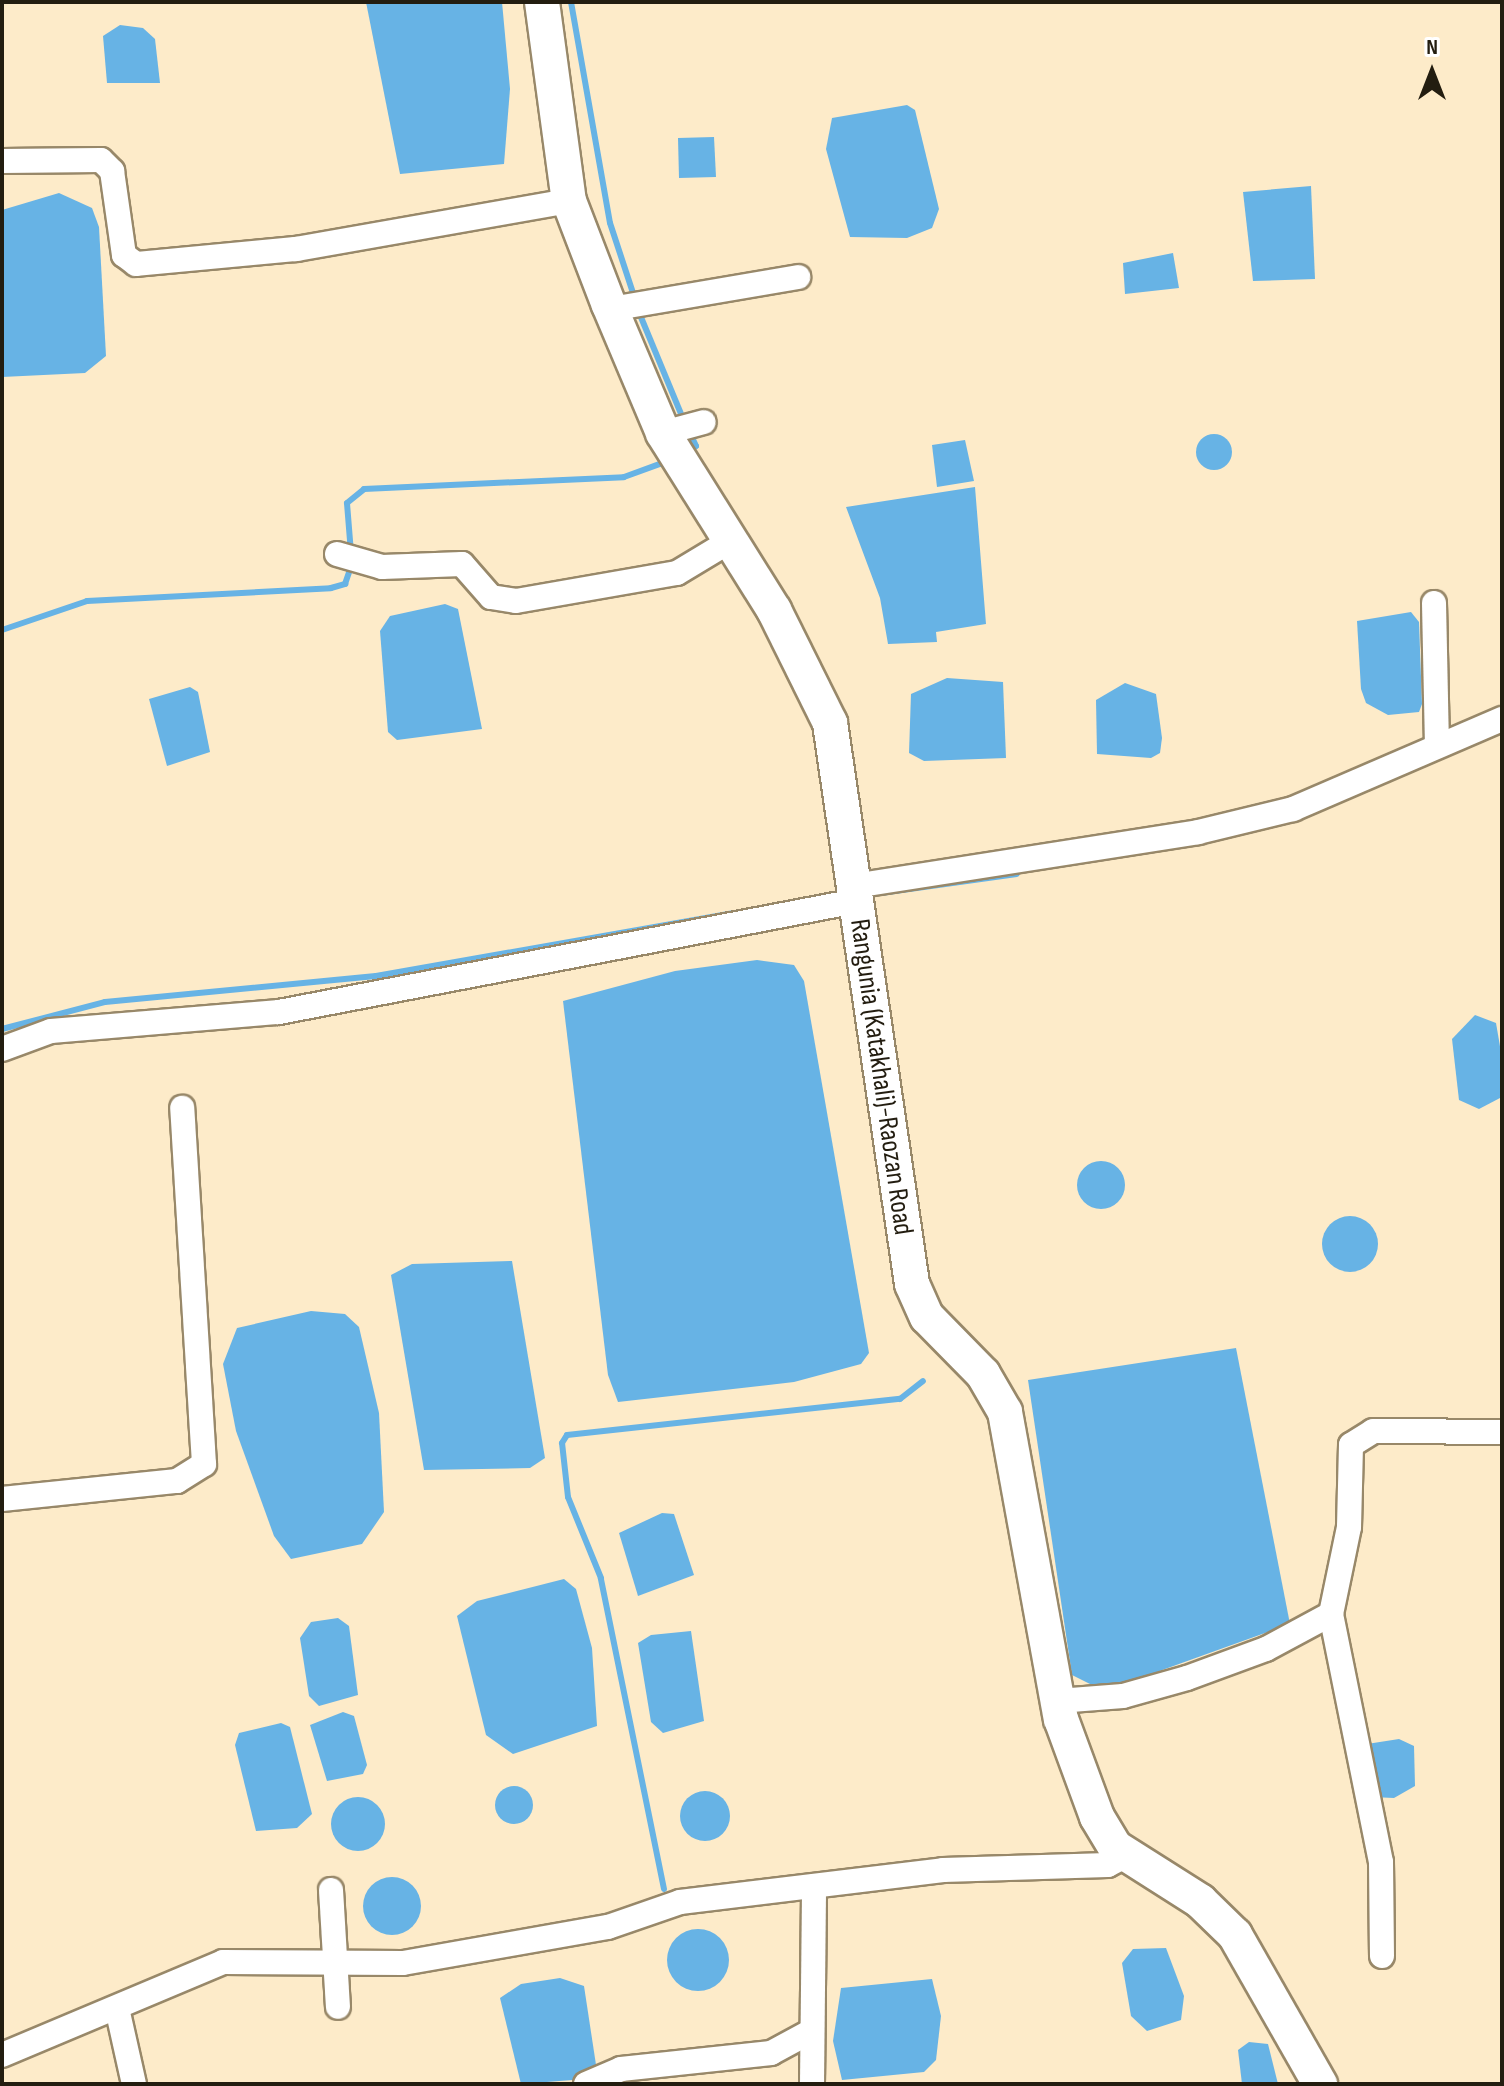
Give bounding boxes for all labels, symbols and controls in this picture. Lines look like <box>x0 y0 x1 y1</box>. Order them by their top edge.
north arrow <box>1392 32 1472 112</box>
text: N <box>1426 34 1438 61</box>
street label: Rangunia (Katakhali)-Raozan Road <box>842 917 920 1237</box>

